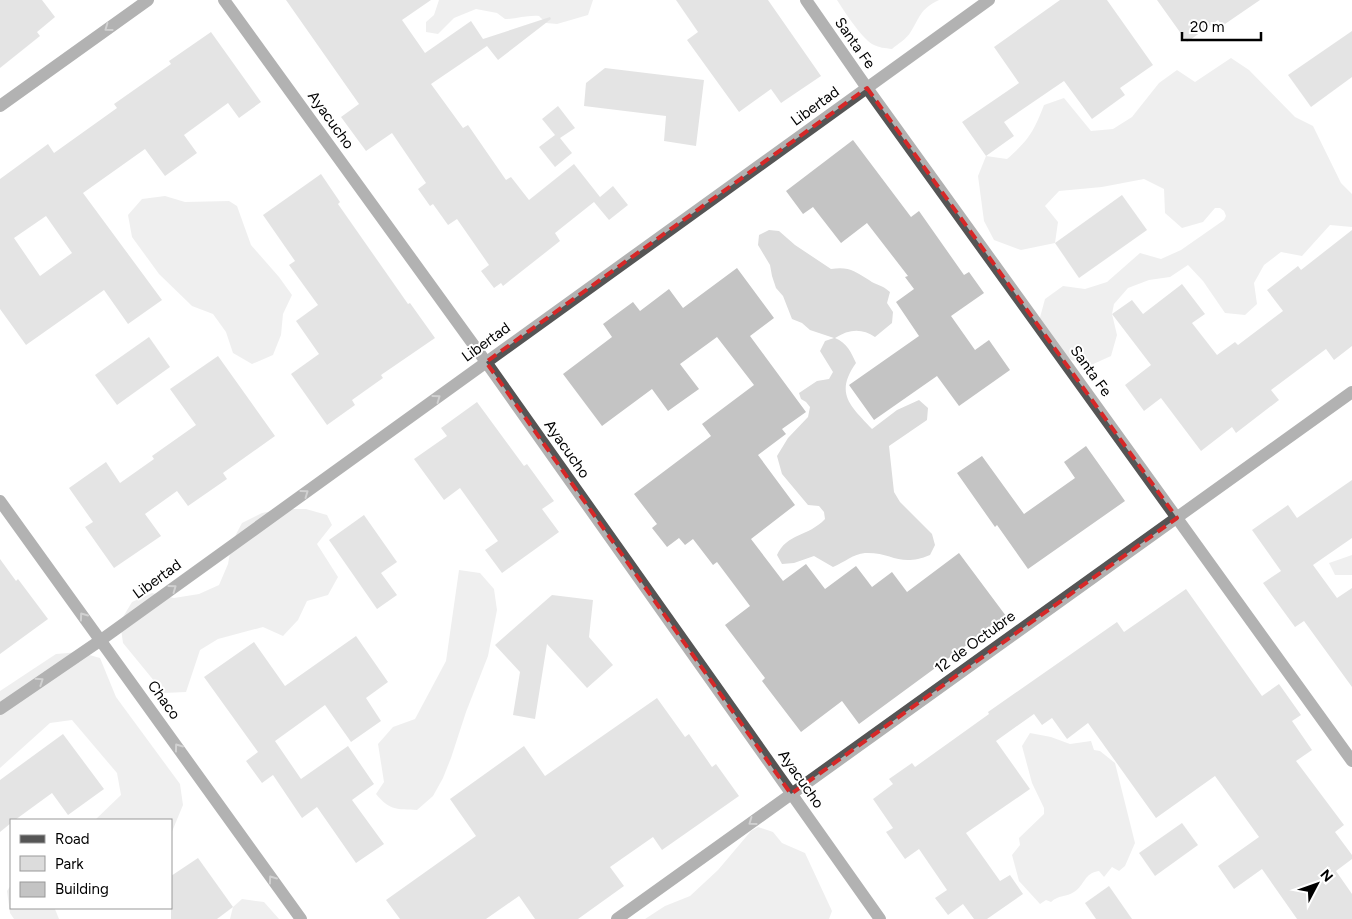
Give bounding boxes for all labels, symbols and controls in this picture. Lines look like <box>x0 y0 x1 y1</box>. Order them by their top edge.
scale bar <box>1182 10 1261 42</box>
street label: Santa Fe <box>831 14 879 72</box>
text: 20 m <box>1190 18 1224 36</box>
one-way arrow <box>105 23 114 31</box>
street label: Libertad <box>787 82 843 130</box>
street label: Ayacucho <box>304 88 358 153</box>
street label: Libertad <box>458 318 514 366</box>
street label: Santa Fe <box>1067 342 1115 400</box>
one-way arrow <box>431 395 441 404</box>
street label: Ayacucho <box>540 416 594 482</box>
one-way arrow <box>299 490 309 499</box>
street label: Libertad <box>129 555 185 603</box>
one-way arrow <box>167 585 177 594</box>
street label: 12 de Octubre <box>931 607 1019 677</box>
one-way arrow <box>80 612 89 621</box>
street label: Chaco <box>144 677 184 723</box>
one-way arrow <box>35 678 44 687</box>
one-way arrow <box>174 744 184 753</box>
street label: Ayacucho <box>774 746 828 812</box>
one-way arrow <box>748 816 758 825</box>
legend <box>10 819 172 909</box>
text: Road <box>55 830 90 848</box>
text: Park <box>55 855 84 873</box>
north arrow <box>1292 859 1342 909</box>
text: N <box>1316 866 1336 885</box>
one-way arrow <box>269 876 279 885</box>
text: Building <box>55 880 109 898</box>

